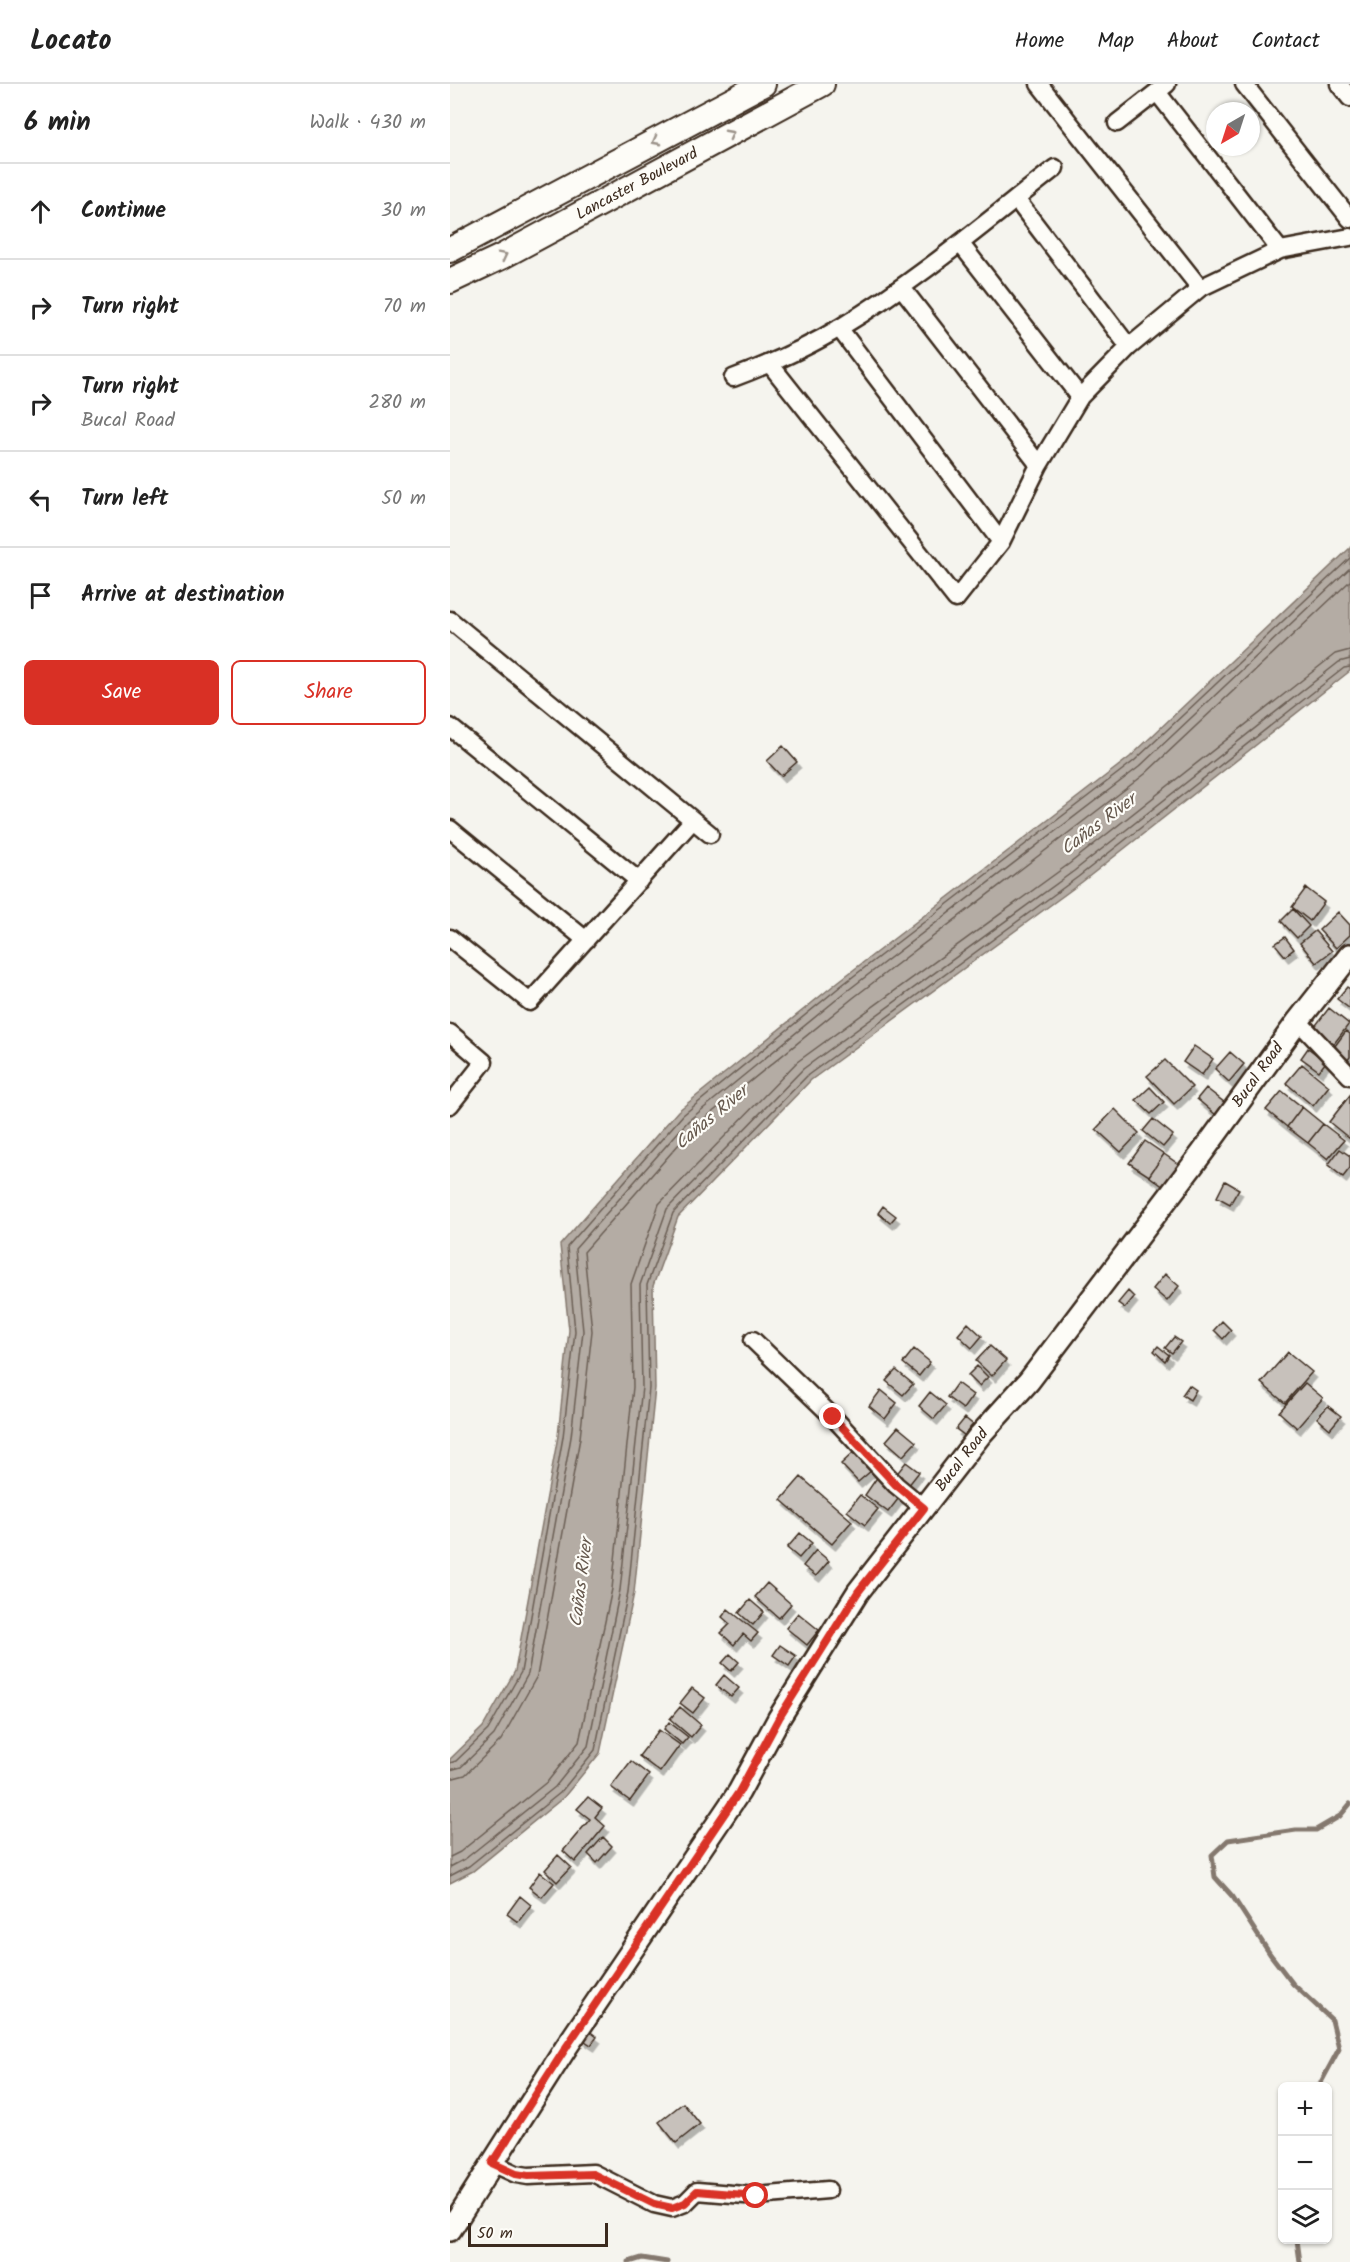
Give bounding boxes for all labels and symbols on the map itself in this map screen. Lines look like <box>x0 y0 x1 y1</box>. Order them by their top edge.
north arrow <box>1206 102 1260 156</box>
one-way arrow <box>724 130 734 141</box>
one-way arrow <box>651 134 662 146</box>
street label: Lancaster Boulevard <box>571 141 703 227</box>
one-way arrow <box>496 252 507 263</box>
water label: Cañas River <box>1055 784 1146 863</box>
street label: Bucal Road <box>1226 1037 1291 1113</box>
water label: Cañas River <box>669 1076 758 1158</box>
route end <box>819 1403 845 1429</box>
street label: Bucal Road <box>929 1422 996 1497</box>
water label: Cañas River <box>562 1533 602 1629</box>
route start <box>742 2182 768 2208</box>
scale bar <box>468 2220 608 2248</box>

